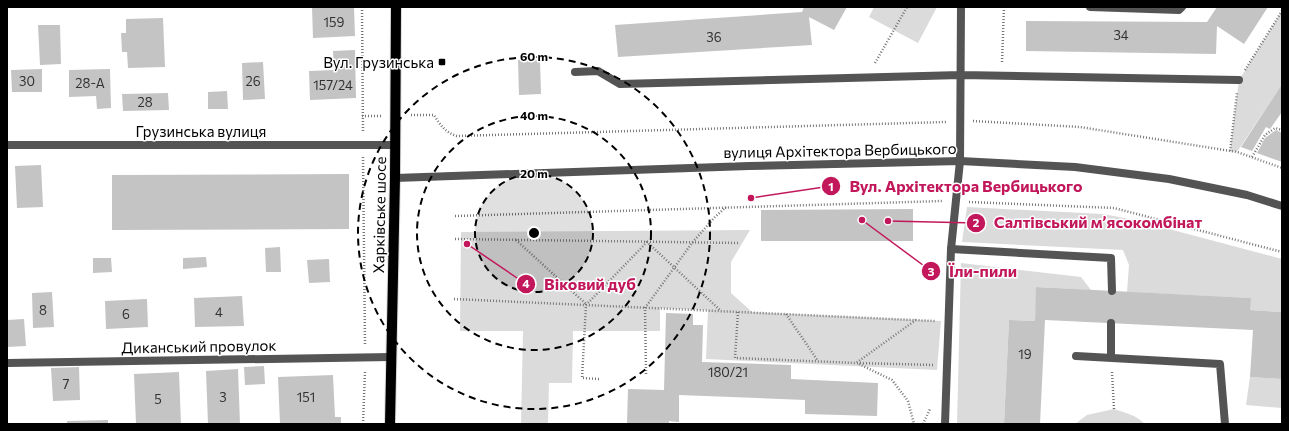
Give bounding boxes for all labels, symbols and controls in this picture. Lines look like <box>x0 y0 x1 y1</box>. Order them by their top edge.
house number: 159 <box>324 14 345 30</box>
house number: 34 <box>1113 27 1129 43</box>
house number: 36 <box>706 29 722 45</box>
text: 60 m <box>520 49 548 63</box>
place label: Вул. Грузинська <box>323 53 434 71</box>
marker: Вул. Грузинська <box>437 57 447 67</box>
house number: 30 <box>19 73 35 89</box>
house number: 26 <box>245 73 261 89</box>
house number: 28-А <box>75 75 105 91</box>
house number: 157/24 <box>313 77 353 93</box>
house number: 28 <box>137 94 153 110</box>
text: 40 m <box>520 108 548 122</box>
street label: Грузинська вулиця <box>136 122 266 140</box>
street label: вулиця Архітектора Вербицького <box>723 139 957 161</box>
street label: Харківське шосе <box>369 156 389 274</box>
text: 20 m <box>520 166 548 180</box>
callout: Вул. Архітектора Вербицького <box>821 172 1091 200</box>
text: Вул. Архітектора Вербицького <box>849 176 1083 195</box>
text: 1 <box>828 179 834 193</box>
callout: Салтівський м’ясокомбінат <box>966 209 1210 237</box>
text: Салтівський м’ясокомбінат <box>994 212 1202 231</box>
text: 2 <box>973 215 980 229</box>
centre of rings <box>527 226 541 240</box>
callout: Їли-пили <box>921 257 1025 285</box>
text: Їли-пили <box>948 261 1017 280</box>
text: 3 <box>928 264 935 278</box>
callout: Віковий дуб <box>516 270 644 298</box>
text: Віковий дуб <box>544 274 636 293</box>
text: 4 <box>522 276 530 290</box>
house number: 8 <box>39 302 47 318</box>
house number: 4 <box>215 304 223 320</box>
house number: 6 <box>122 306 130 322</box>
street label: Диканський провулок <box>121 336 277 356</box>
house number: 19 <box>1018 346 1032 362</box>
house number: 180/21 <box>708 364 748 380</box>
house number: 7 <box>63 376 70 392</box>
house number: 3 <box>219 389 227 405</box>
house number: 151 <box>297 389 315 405</box>
house number: 5 <box>154 391 162 407</box>

